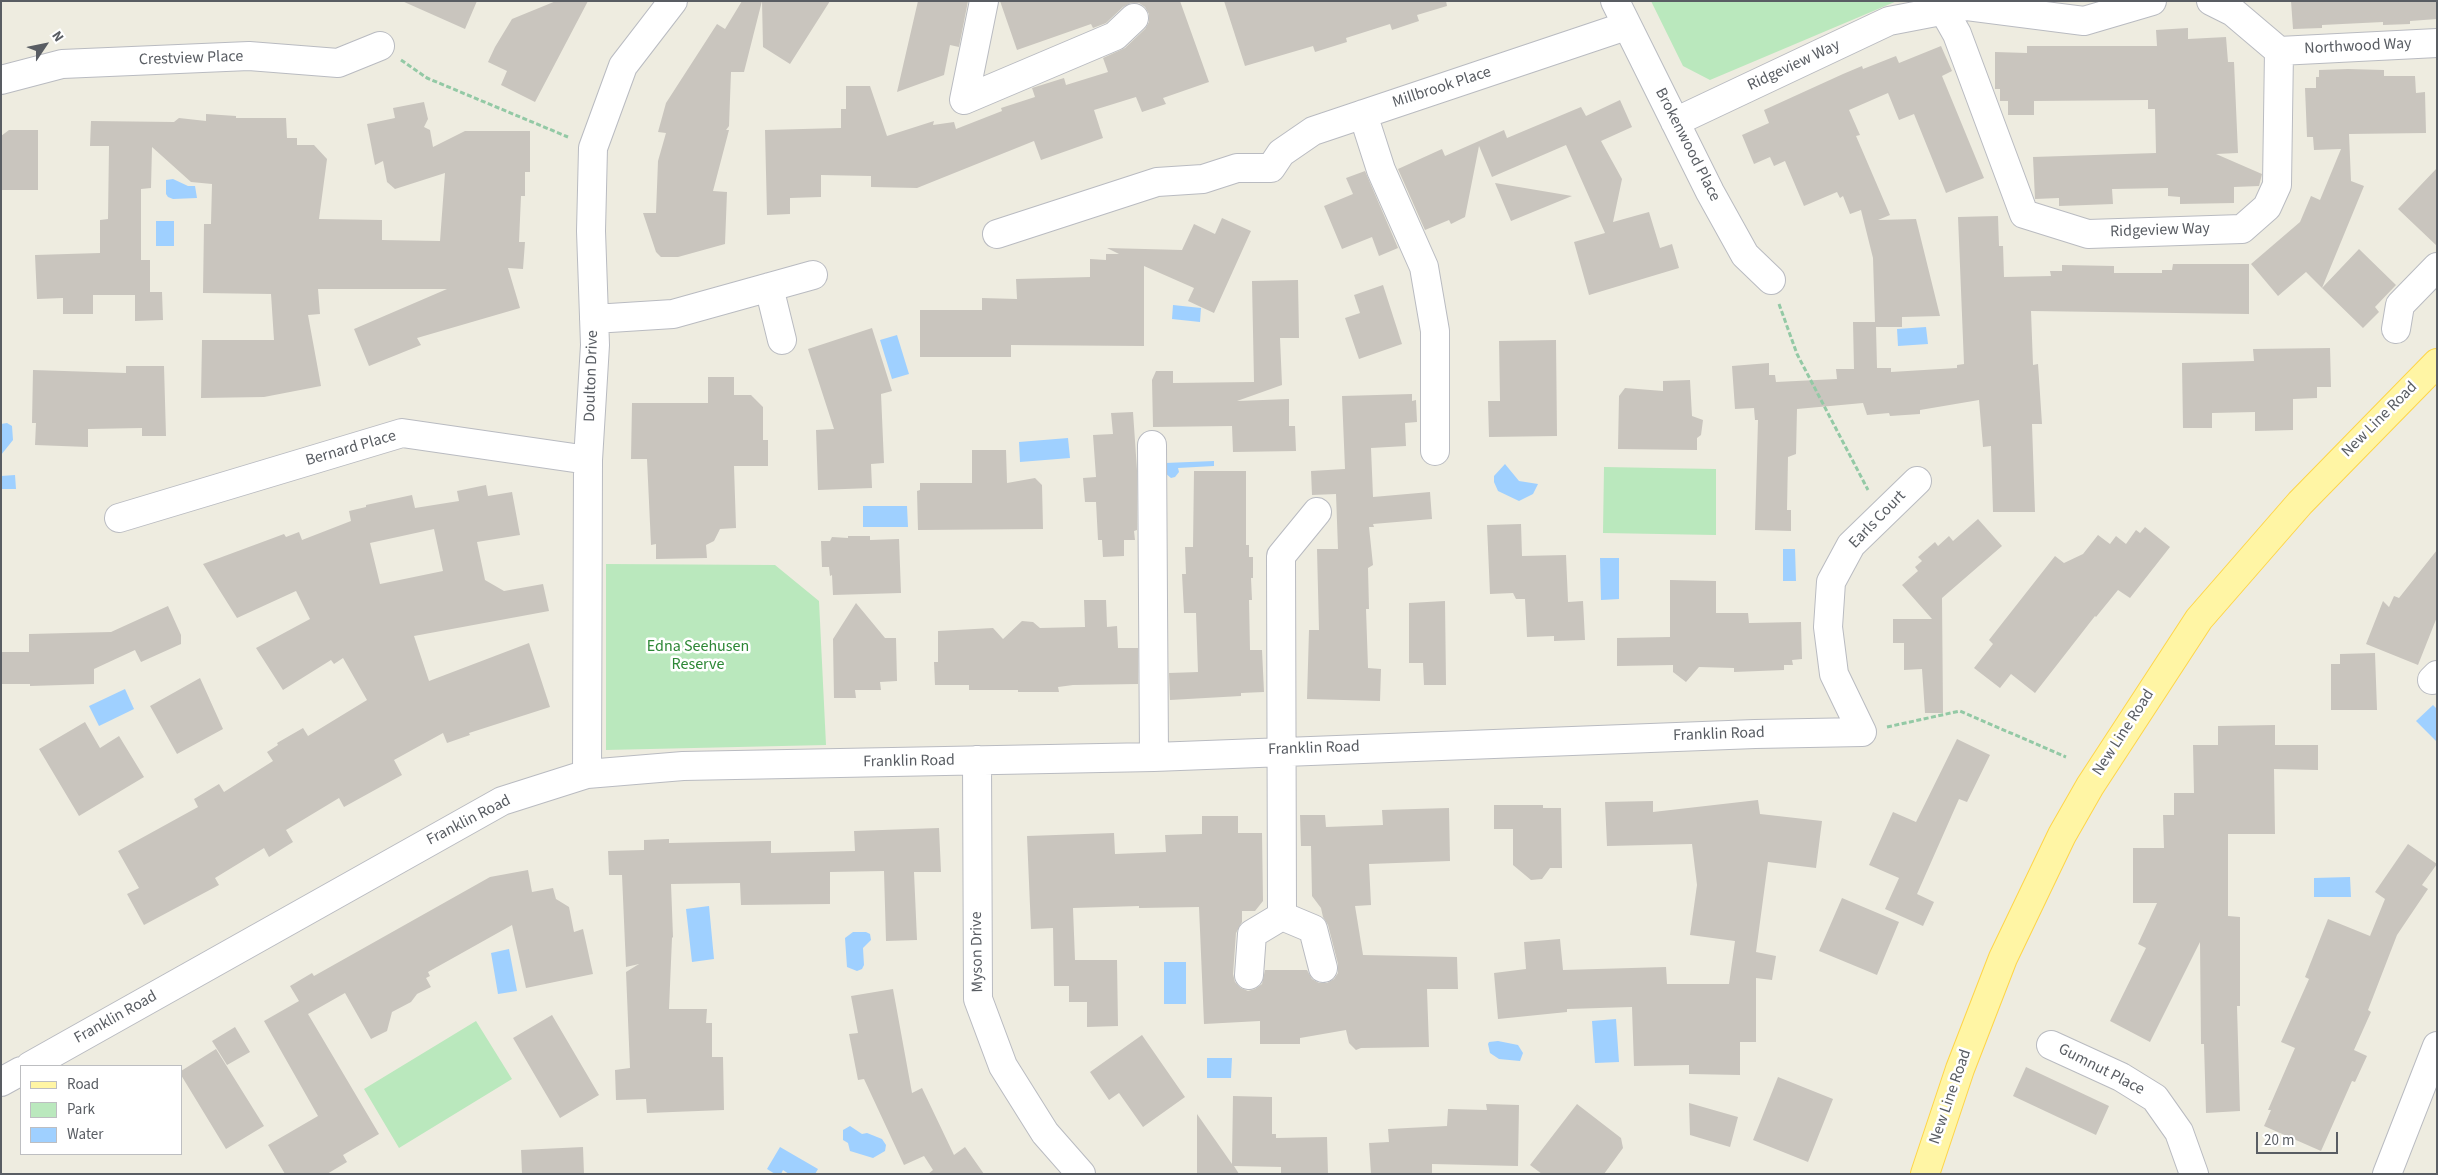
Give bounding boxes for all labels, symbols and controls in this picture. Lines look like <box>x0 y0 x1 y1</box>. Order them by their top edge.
north arrow <box>20 20 70 70</box>
text: N <box>47 27 68 46</box>
street label: Northwood Way <box>2304 35 2412 59</box>
street label: Ridgeview Way <box>1745 36 1843 96</box>
street label: Crestview Place <box>138 48 244 70</box>
street label: Millbrook Place <box>1390 63 1494 113</box>
street label: Brokenwood Place <box>1650 85 1724 205</box>
street label: Ridgeview Way <box>2110 220 2210 242</box>
street label: Doulton Drive <box>581 330 603 422</box>
street label: New Line Road <box>2338 378 2422 462</box>
street label: Bernard Place <box>304 427 398 471</box>
street label: Earls Court <box>1846 487 1910 553</box>
park label: Edna Seehusen Reserve <box>647 637 749 675</box>
street label: New Line Road <box>2089 686 2159 780</box>
street label: Franklin Road <box>1673 724 1765 746</box>
street label: Franklin Road <box>1268 738 1360 760</box>
street label: Franklin Road <box>863 752 955 772</box>
street label: Franklin Road <box>424 792 514 850</box>
street label: Myson Drive <box>968 911 988 993</box>
street label: Franklin Road <box>71 987 161 1049</box>
street label: Gumnut Place <box>2055 1040 2147 1100</box>
street label: New Line Road <box>1926 1047 1976 1147</box>
legend <box>20 1065 182 1155</box>
text: Road <box>67 1074 99 1095</box>
text: Park <box>67 1099 95 1120</box>
scale bar <box>2258 1122 2340 1154</box>
text: Water <box>67 1124 103 1145</box>
text: 20 m <box>2264 1130 2294 1151</box>

